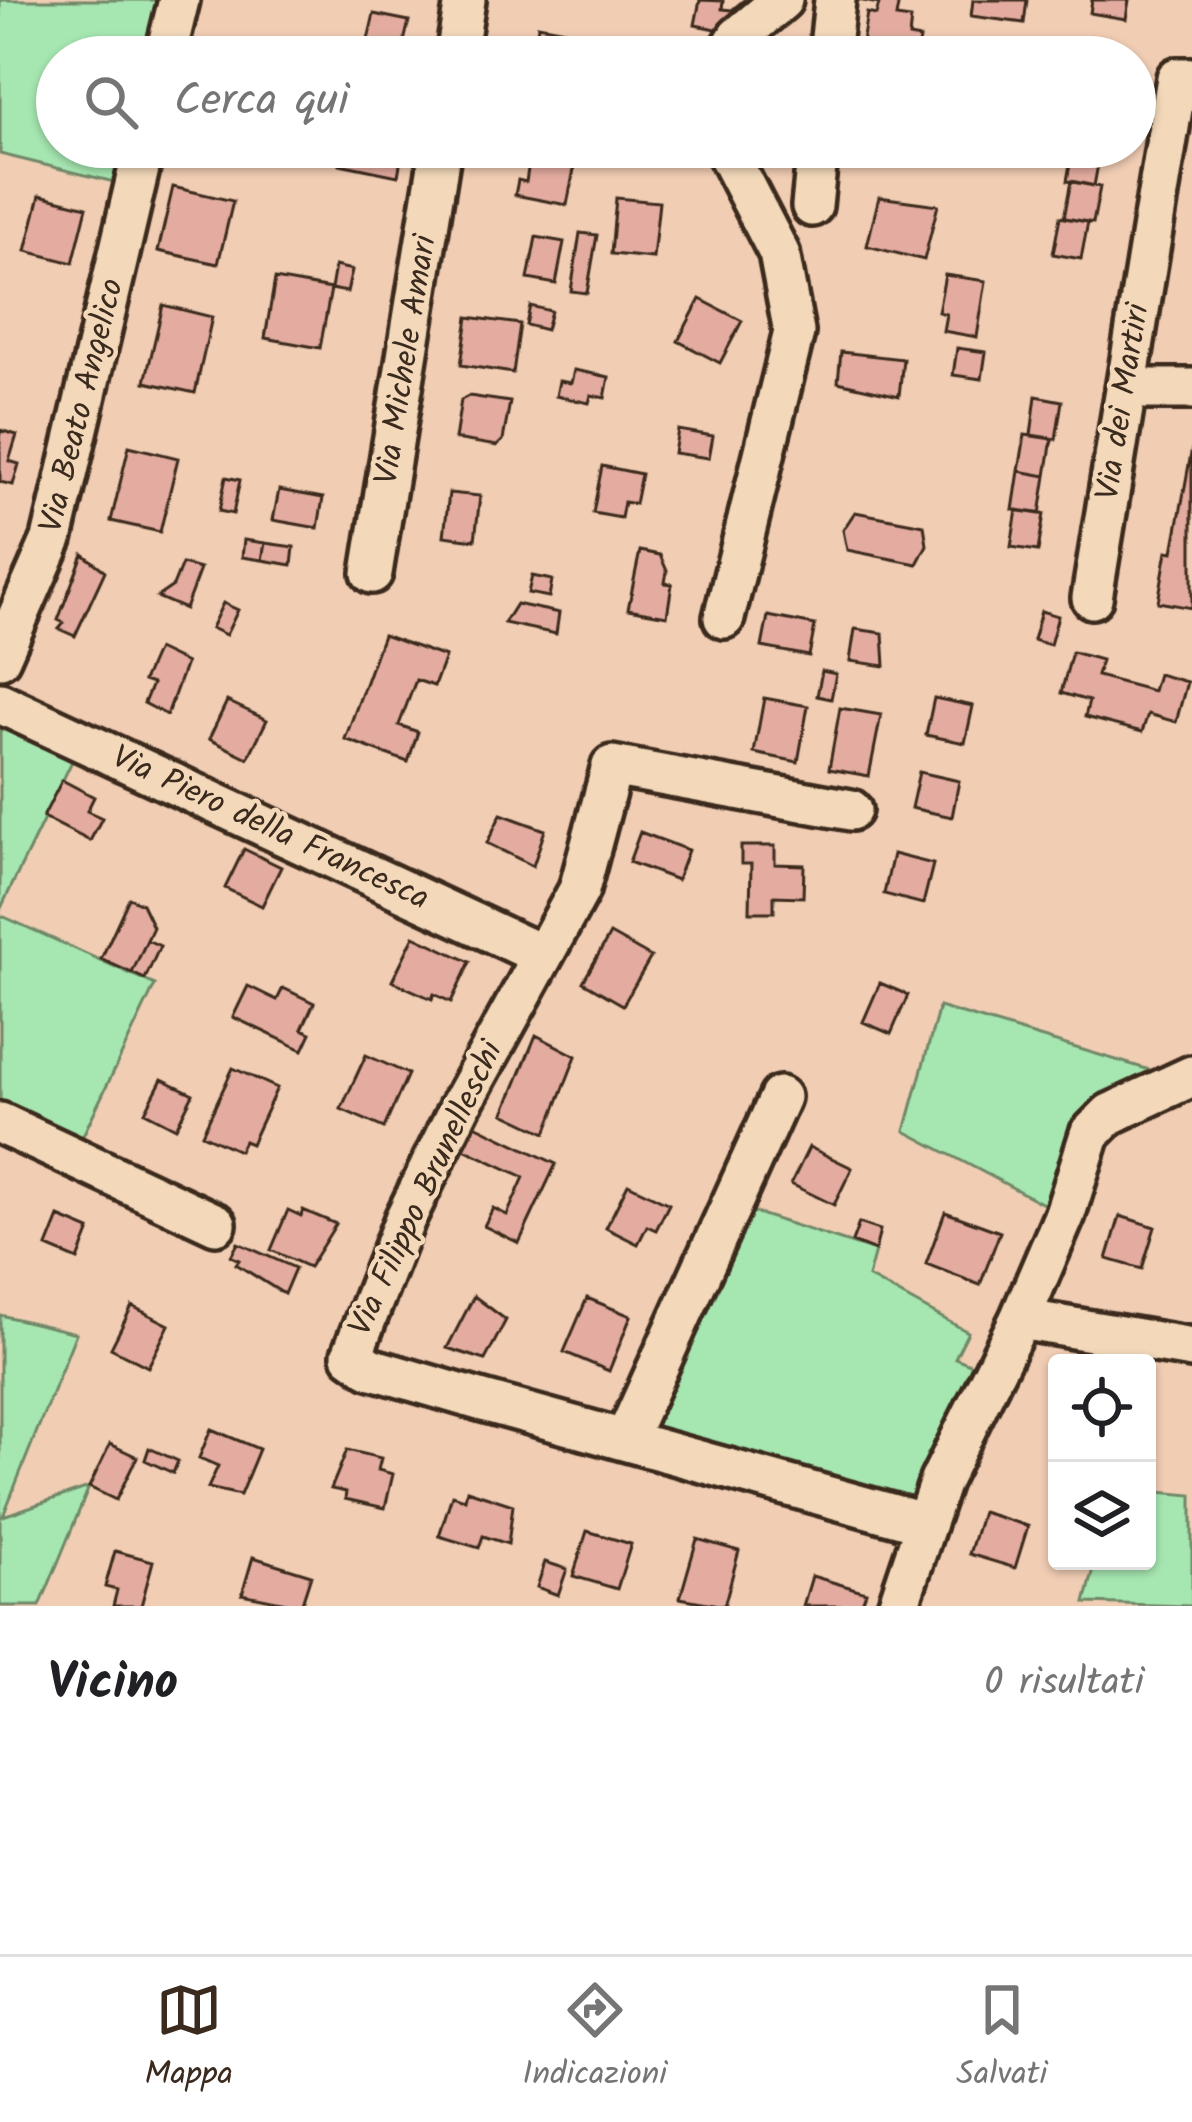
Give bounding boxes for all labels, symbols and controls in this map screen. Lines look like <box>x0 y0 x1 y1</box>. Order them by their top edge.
search box <box>36 36 1156 168</box>
text: Cerca qui <box>174 66 349 138</box>
icon: search <box>78 69 144 135</box>
street label: Via Michele Amari <box>361 230 453 489</box>
street label: Via Beato Angelico <box>26 273 140 539</box>
street label: Via dei Martiri <box>1082 299 1166 504</box>
street label: Via Piero della Francesca <box>102 732 438 926</box>
street label: Via Filippo Brunelleschi <box>335 1032 519 1345</box>
map controls <box>1048 1354 1156 1570</box>
button: locate <box>1048 1354 1156 1462</box>
button: layers <box>1048 1462 1156 1570</box>
text: Vicino <box>48 1644 178 1725</box>
text: 0 risultati <box>984 1653 1144 1715</box>
tab: Mappa <box>145 1977 233 2102</box>
tab: Indicazioni <box>522 1977 667 2102</box>
tab: Salvati <box>956 1977 1047 2102</box>

